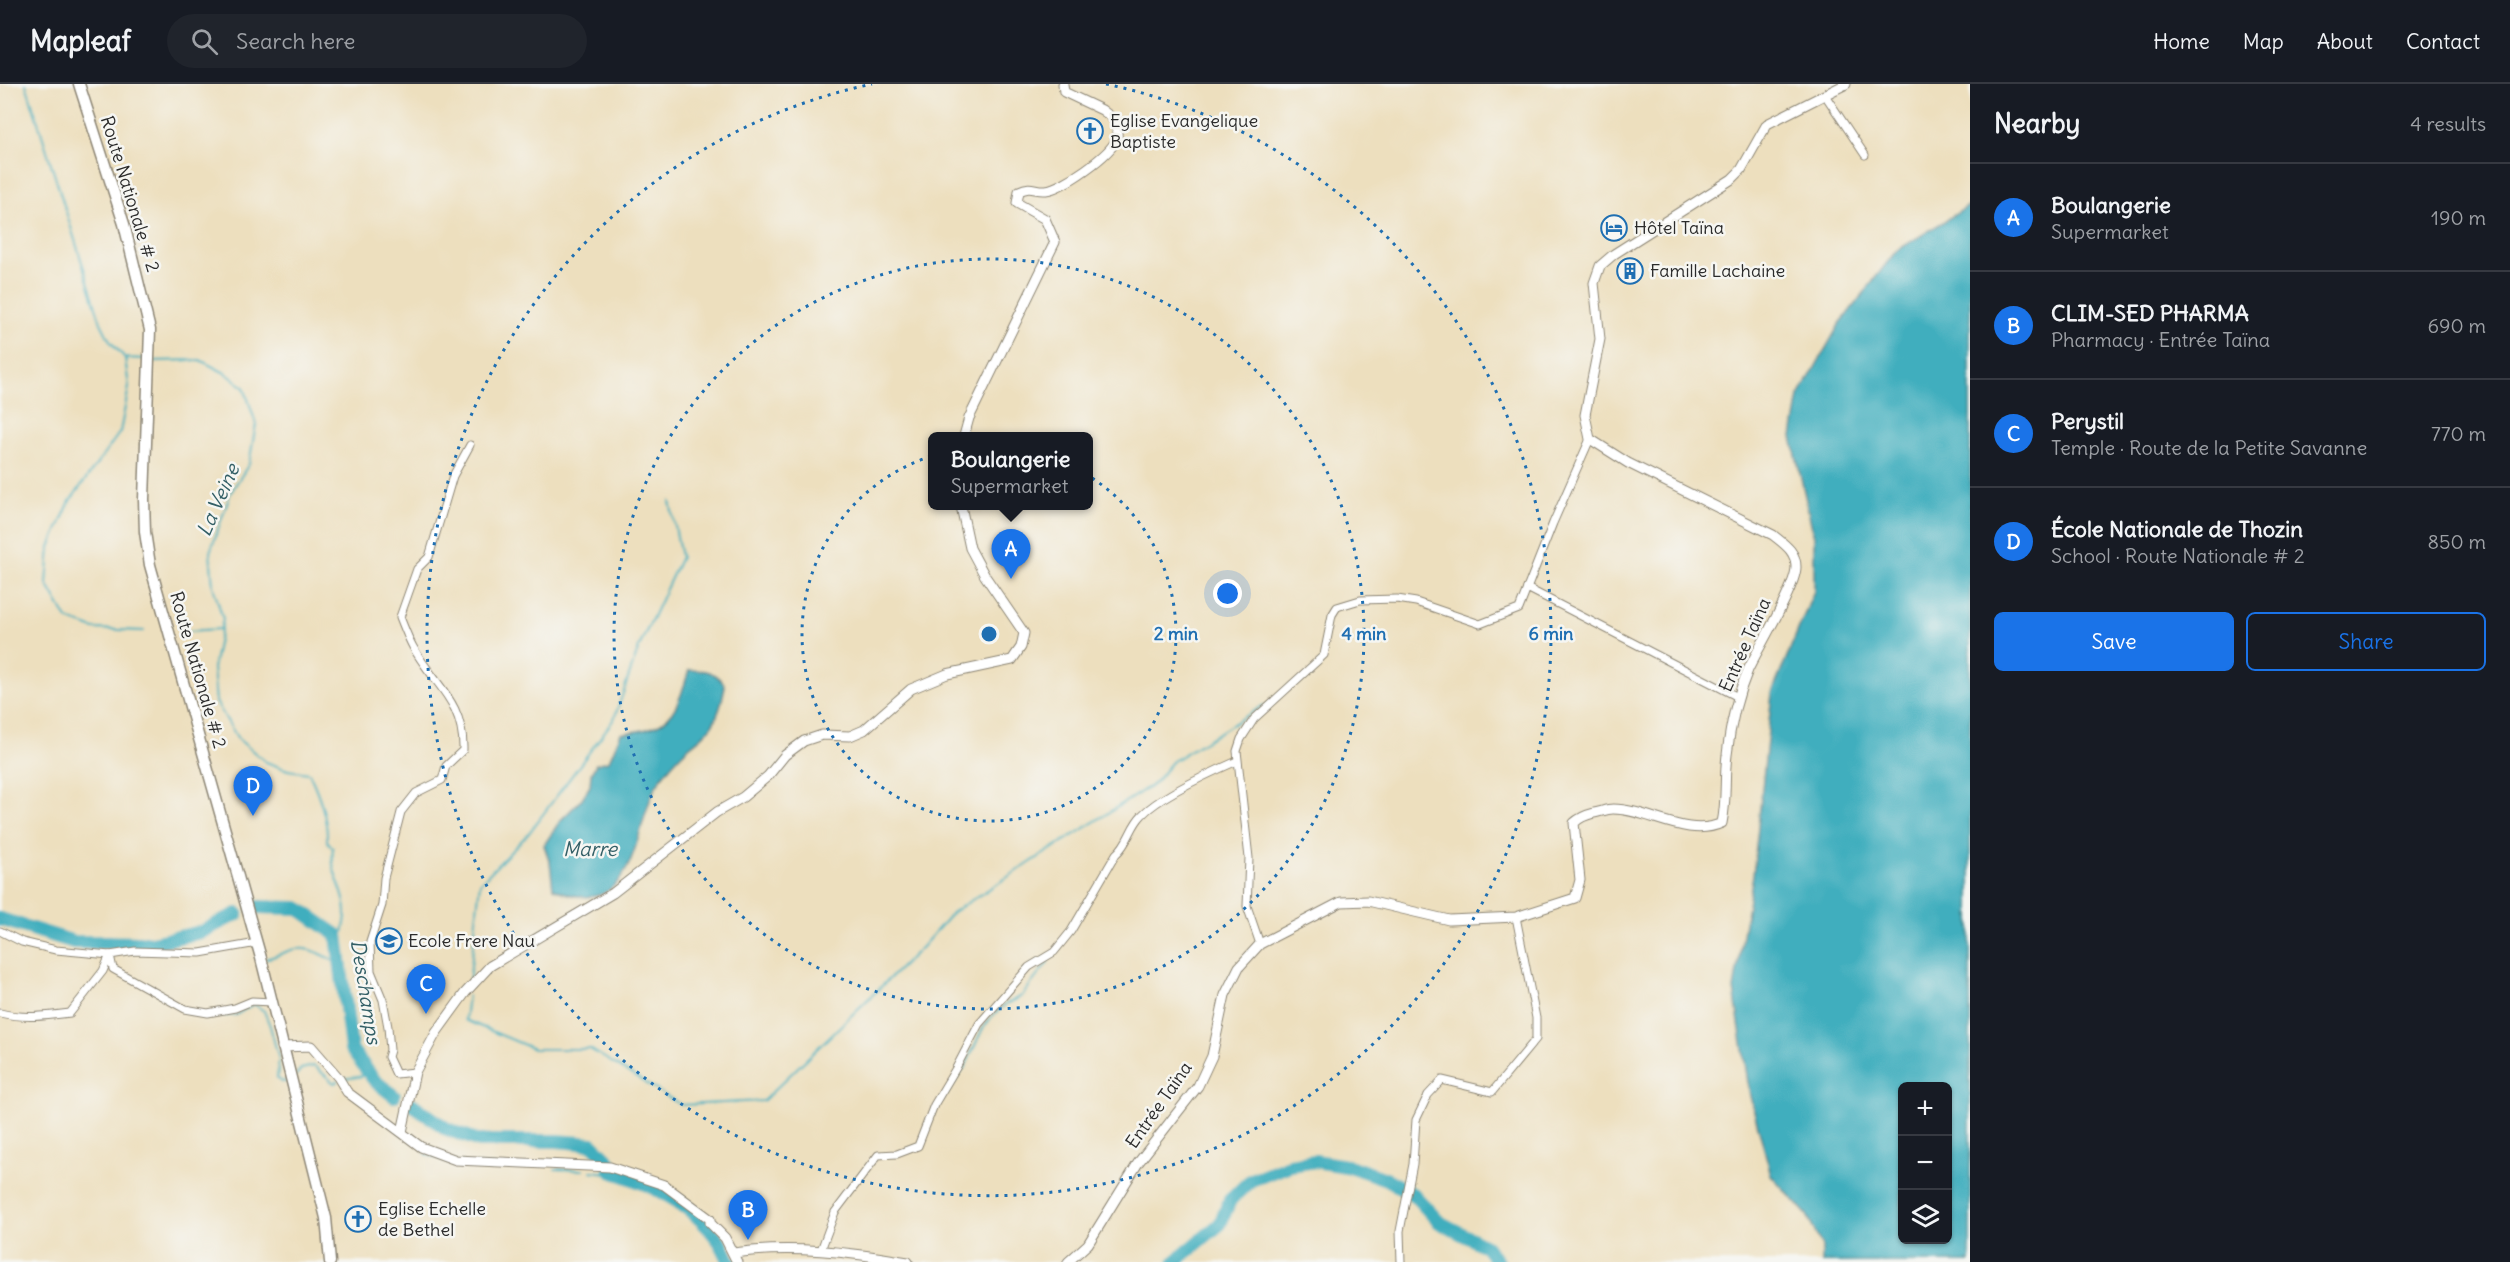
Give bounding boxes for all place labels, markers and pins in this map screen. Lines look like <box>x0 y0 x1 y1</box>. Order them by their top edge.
place label: Eglise Evangelique Baptiste <box>1110 109 1258 153</box>
church icon: Eglise Evangelique Baptiste <box>1075 116 1105 146</box>
hotel icon: Hôtel Taïna <box>1599 213 1629 243</box>
place label: Hôtel Taïna <box>1634 216 1724 239</box>
building icon: Famille Lachaine <box>1615 256 1645 286</box>
place label: Famille Lachaine <box>1650 259 1785 282</box>
pin: A <box>992 530 1030 579</box>
centre of rings <box>979 624 999 644</box>
pin: D <box>234 766 272 816</box>
school or university icon: Ecole Frere Nau <box>374 926 404 956</box>
place label: Ecole Frere Nau <box>408 929 535 952</box>
pin: C <box>406 964 446 1014</box>
pin: B <box>728 1190 768 1240</box>
place label: Eglise Echelle de Bethel <box>378 1197 486 1241</box>
church icon: Eglise Echelle de Bethel <box>343 1204 373 1234</box>

